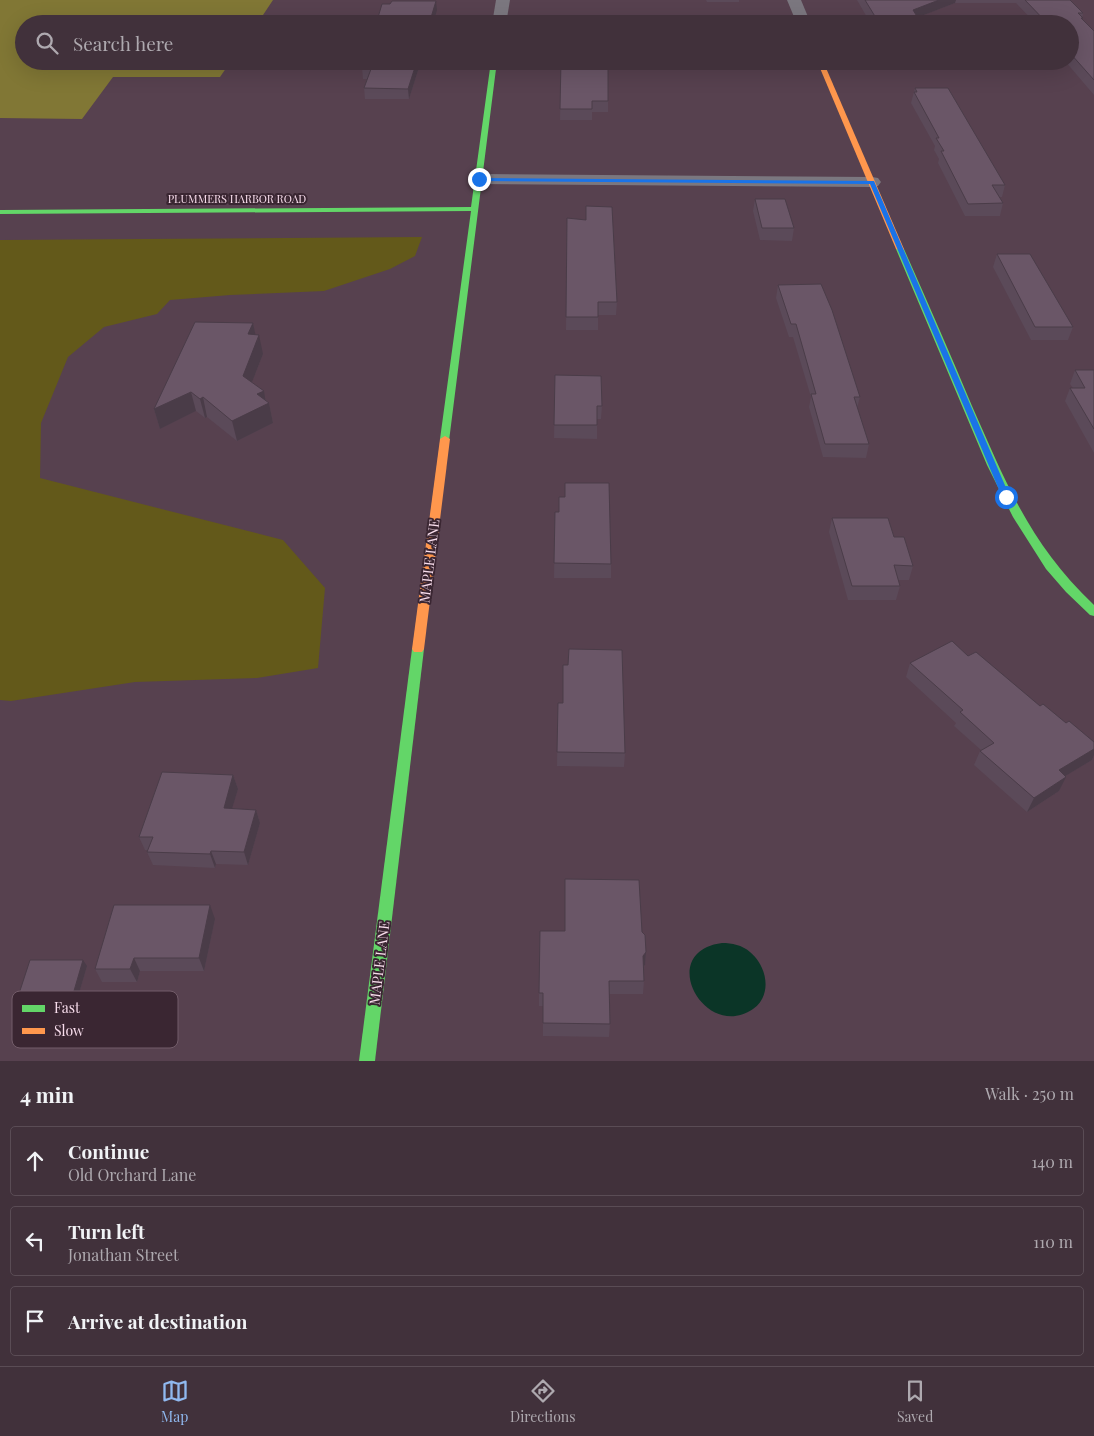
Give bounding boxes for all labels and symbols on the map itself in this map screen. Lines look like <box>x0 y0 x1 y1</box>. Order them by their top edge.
route end <box>468 168 491 191</box>
street label: PLUMMERS HARBOR ROAD <box>168 191 306 206</box>
route start <box>995 486 1018 509</box>
street label: MAPLE LANE <box>414 518 444 604</box>
street label: MAPLE LANE <box>364 920 394 1006</box>
legend <box>12 991 178 1048</box>
text: Fast <box>54 998 81 1017</box>
text: Slow <box>54 1021 84 1040</box>

